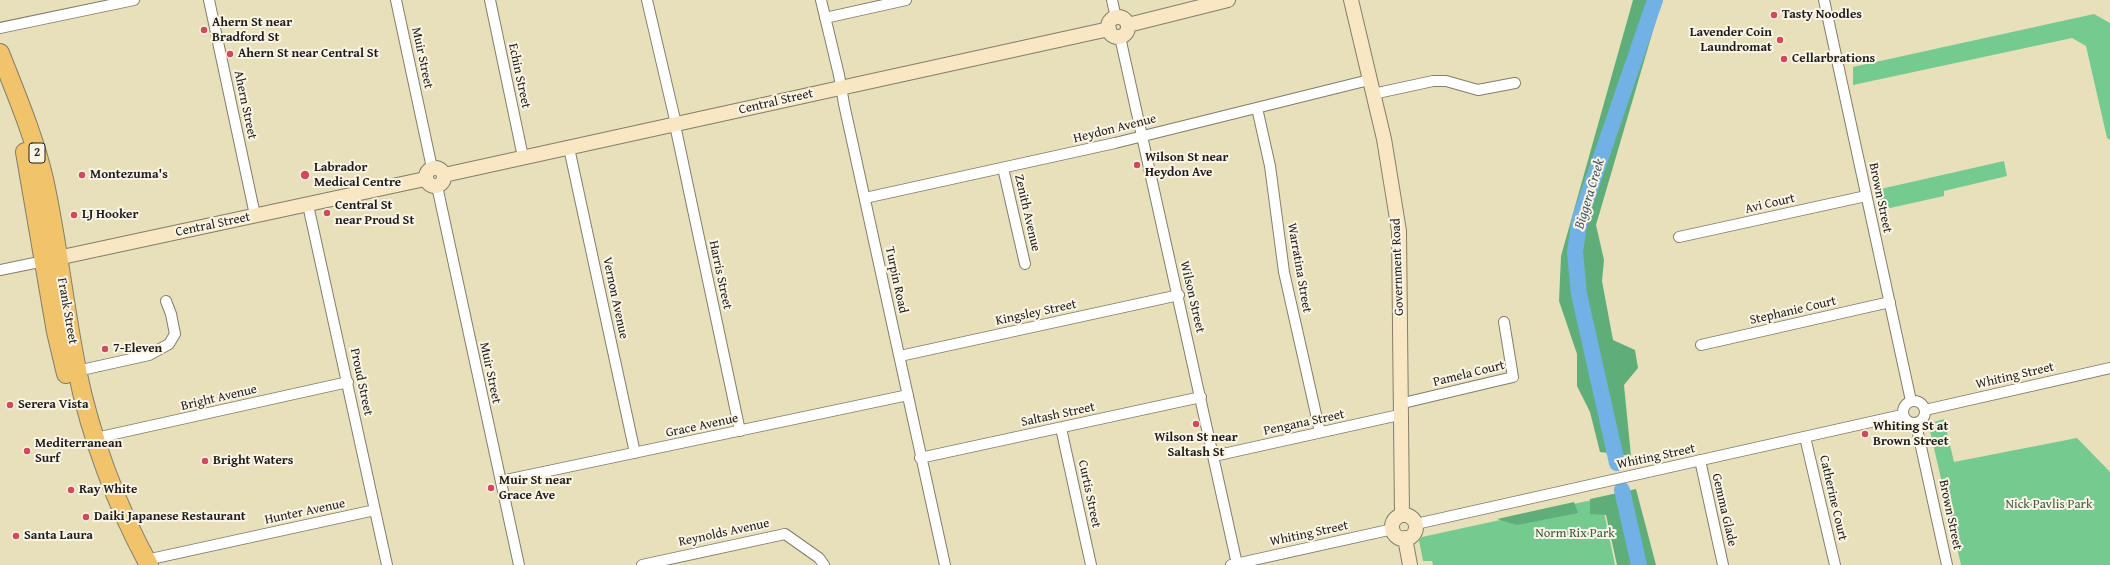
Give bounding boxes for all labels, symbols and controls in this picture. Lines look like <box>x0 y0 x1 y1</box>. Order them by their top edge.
place label: Tasty Noodles <box>1782 7 1862 23</box>
marker: Tasty Noodles <box>1769 10 1779 20</box>
place label: Ahern St near Bradford St <box>212 15 292 46</box>
marker: Ahern St near Bradford St <box>199 25 209 35</box>
place label: Lavender Coin Laundromat <box>1690 25 1772 56</box>
street label: Muir Street <box>408 26 436 90</box>
marker: Lavender Coin Laundromat <box>1775 35 1785 45</box>
street label: Echin Street <box>504 42 534 110</box>
place label: Ahern St near Central St <box>238 46 379 62</box>
marker: Ahern St near Central St <box>225 49 235 59</box>
place label: Cellarbrations <box>1792 51 1875 67</box>
marker: Cellarbrations <box>1779 54 1789 64</box>
street label: Ahern Street <box>230 69 260 141</box>
street label: Central Street <box>737 86 815 118</box>
street label: Heydon Avenue <box>1072 111 1158 147</box>
road number: 2 <box>29 143 45 163</box>
place label: Wilson St near Heydon Ave <box>1145 150 1228 181</box>
water label: Biggera Creek <box>1571 157 1609 231</box>
place label: Labrador Medical Centre <box>314 160 401 191</box>
marker: Wilson St near Heydon Ave <box>1132 160 1142 170</box>
street label: Brown Street <box>1865 162 1895 234</box>
place label: Montezuma's <box>90 167 168 183</box>
marker: Labrador Medical Centre <box>299 169 311 181</box>
marker: Montezuma's <box>77 170 87 180</box>
street label: Zenith Avenue <box>1011 173 1043 253</box>
street label: Avi Court <box>1743 191 1797 217</box>
place label: Central St near Proud St <box>335 198 414 229</box>
place label: LJ Hooker <box>82 207 138 223</box>
marker: Central St near Proud St <box>322 208 332 218</box>
street label: Central Street <box>174 209 252 241</box>
marker: LJ Hooker <box>69 210 79 220</box>
street label: Government Road <box>1389 218 1407 316</box>
street label: Warratina Street <box>1283 222 1315 314</box>
street label: Harris Street <box>705 239 735 311</box>
street label: Turpin Road <box>881 245 911 315</box>
street label: Vernon Avenue <box>599 256 631 340</box>
street label: Wilson Street <box>1176 260 1208 334</box>
street label: Frank Street <box>53 276 81 346</box>
street label: Stephanie Court <box>1748 293 1838 329</box>
street label: Kingsley Street <box>994 297 1078 329</box>
place label: 7-Eleven <box>113 341 162 357</box>
street label: Muir Street <box>476 341 504 405</box>
marker: 7-Eleven <box>100 344 110 354</box>
street label: Proud Street <box>346 347 376 417</box>
street label: Pamela Court <box>1432 358 1506 390</box>
street label: Whiting Street <box>1974 359 2056 393</box>
street label: Bright Avenue <box>179 382 259 414</box>
place label: Serera Vista <box>18 397 89 413</box>
marker: Serera Vista <box>5 400 15 410</box>
street label: Saltash Street <box>1020 400 1096 430</box>
street label: Pengana Street <box>1262 407 1346 439</box>
street label: Grace Avenue <box>664 411 740 441</box>
marker: Wilson St near Saltash St <box>1191 419 1201 429</box>
place label: Whiting St at Brown Street <box>1873 419 1949 450</box>
marker: Whiting St at Brown Street <box>1860 429 1870 439</box>
place label: Wilson St near Saltash St <box>1154 430 1238 461</box>
place label: Mediterranean Surf <box>35 436 122 467</box>
street label: Whiting Street <box>1615 441 1697 473</box>
marker: Mediterranean Surf <box>22 446 32 456</box>
place label: Bright Waters <box>213 453 293 469</box>
street label: Catherine Court <box>1816 454 1850 542</box>
marker: Bright Waters <box>200 456 210 466</box>
street label: Curtis Street <box>1074 459 1104 529</box>
street label: Gemma Glade <box>1708 472 1740 548</box>
place label: Muir St near Grace Ave <box>499 473 572 504</box>
street label: Brown Street <box>1935 479 1965 551</box>
place label: Ray White <box>79 482 137 498</box>
marker: Muir St near Grace Ave <box>486 483 496 493</box>
marker: Ray White <box>66 485 76 495</box>
street label: Hunter Avenue <box>263 496 347 528</box>
park label: Nick Pavlis Park <box>2005 497 2093 513</box>
place label: Daiki Japanese Restaurant <box>94 509 246 525</box>
marker: Daiki Japanese Restaurant <box>81 512 91 522</box>
street label: Reynolds Avenue <box>677 516 771 550</box>
street label: Whiting Street <box>1268 518 1350 550</box>
park label: Norm Rix Park <box>1535 526 1615 542</box>
place label: Santa Laura <box>24 528 93 544</box>
marker: Santa Laura <box>11 531 21 541</box>

